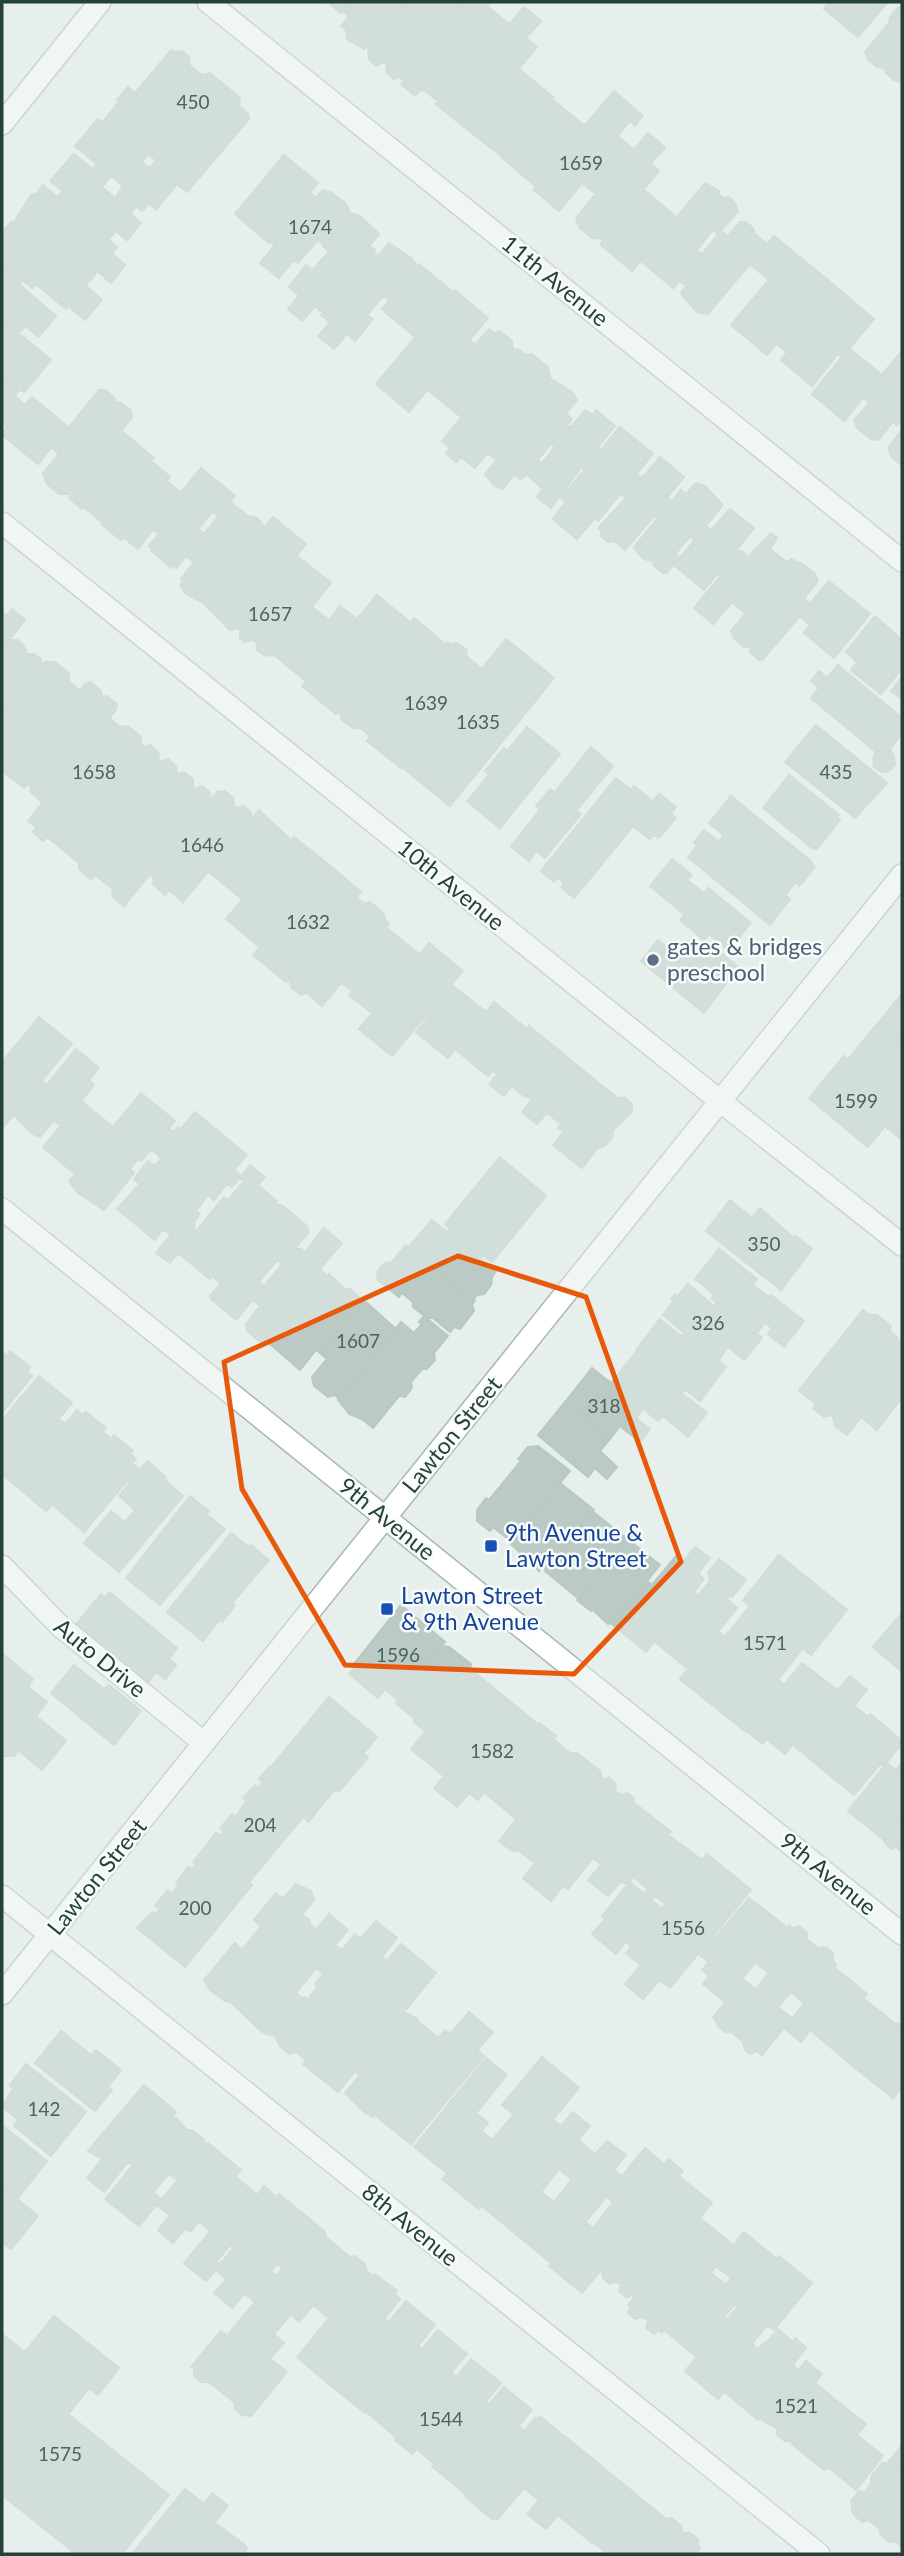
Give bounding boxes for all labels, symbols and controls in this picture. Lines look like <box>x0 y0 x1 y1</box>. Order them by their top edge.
house number: 450 <box>176 90 210 113</box>
house number: 1659 <box>559 151 603 174</box>
house number: 1674 <box>288 215 332 238</box>
street label: 11th Avenue <box>497 229 615 332</box>
house number: 1657 <box>248 602 292 625</box>
house number: 1639 <box>404 691 448 714</box>
house number: 1635 <box>456 710 500 733</box>
house number: 1658 <box>72 760 116 783</box>
house number: 435 <box>819 760 853 783</box>
house number: 1646 <box>180 833 224 856</box>
street label: 10th Avenue <box>393 833 511 936</box>
house number: 1632 <box>286 910 330 933</box>
place label: gates & bridges preschool <box>667 932 822 986</box>
marker: gates & bridges preschool <box>645 952 661 968</box>
house number: 1599 <box>834 1089 878 1112</box>
house number: 350 <box>747 1232 781 1255</box>
house number: 326 <box>691 1311 725 1334</box>
house number: 1607 <box>336 1329 380 1352</box>
street label: Lawton Street <box>396 1370 507 1498</box>
house number: 318 <box>587 1394 621 1417</box>
street label: 9th Avenue <box>334 1471 441 1566</box>
place label: 9th Avenue & Lawton Street <box>505 1518 648 1572</box>
marker: 9th Avenue & Lawton Street <box>483 1538 499 1554</box>
place label: Lawton Street & 9th Avenue <box>401 1581 544 1635</box>
marker: Lawton Street & 9th Avenue <box>379 1601 395 1617</box>
street label: Auto Drive <box>49 1612 152 1703</box>
house number: 1571 <box>743 1631 787 1654</box>
house number: 1596 <box>376 1643 420 1666</box>
house number: 1582 <box>470 1739 514 1762</box>
street label: Lawton Street <box>41 1812 152 1940</box>
house number: 204 <box>243 1813 277 1836</box>
street label: 9th Avenue <box>775 1826 882 1921</box>
house number: 200 <box>178 1896 212 1919</box>
house number: 1556 <box>661 1916 705 1939</box>
house number: 142 <box>27 2097 61 2120</box>
street label: 8th Avenue <box>357 2177 464 2272</box>
house number: 1521 <box>774 2394 818 2417</box>
house number: 1544 <box>419 2407 463 2430</box>
house number: 1575 <box>38 2442 82 2465</box>

